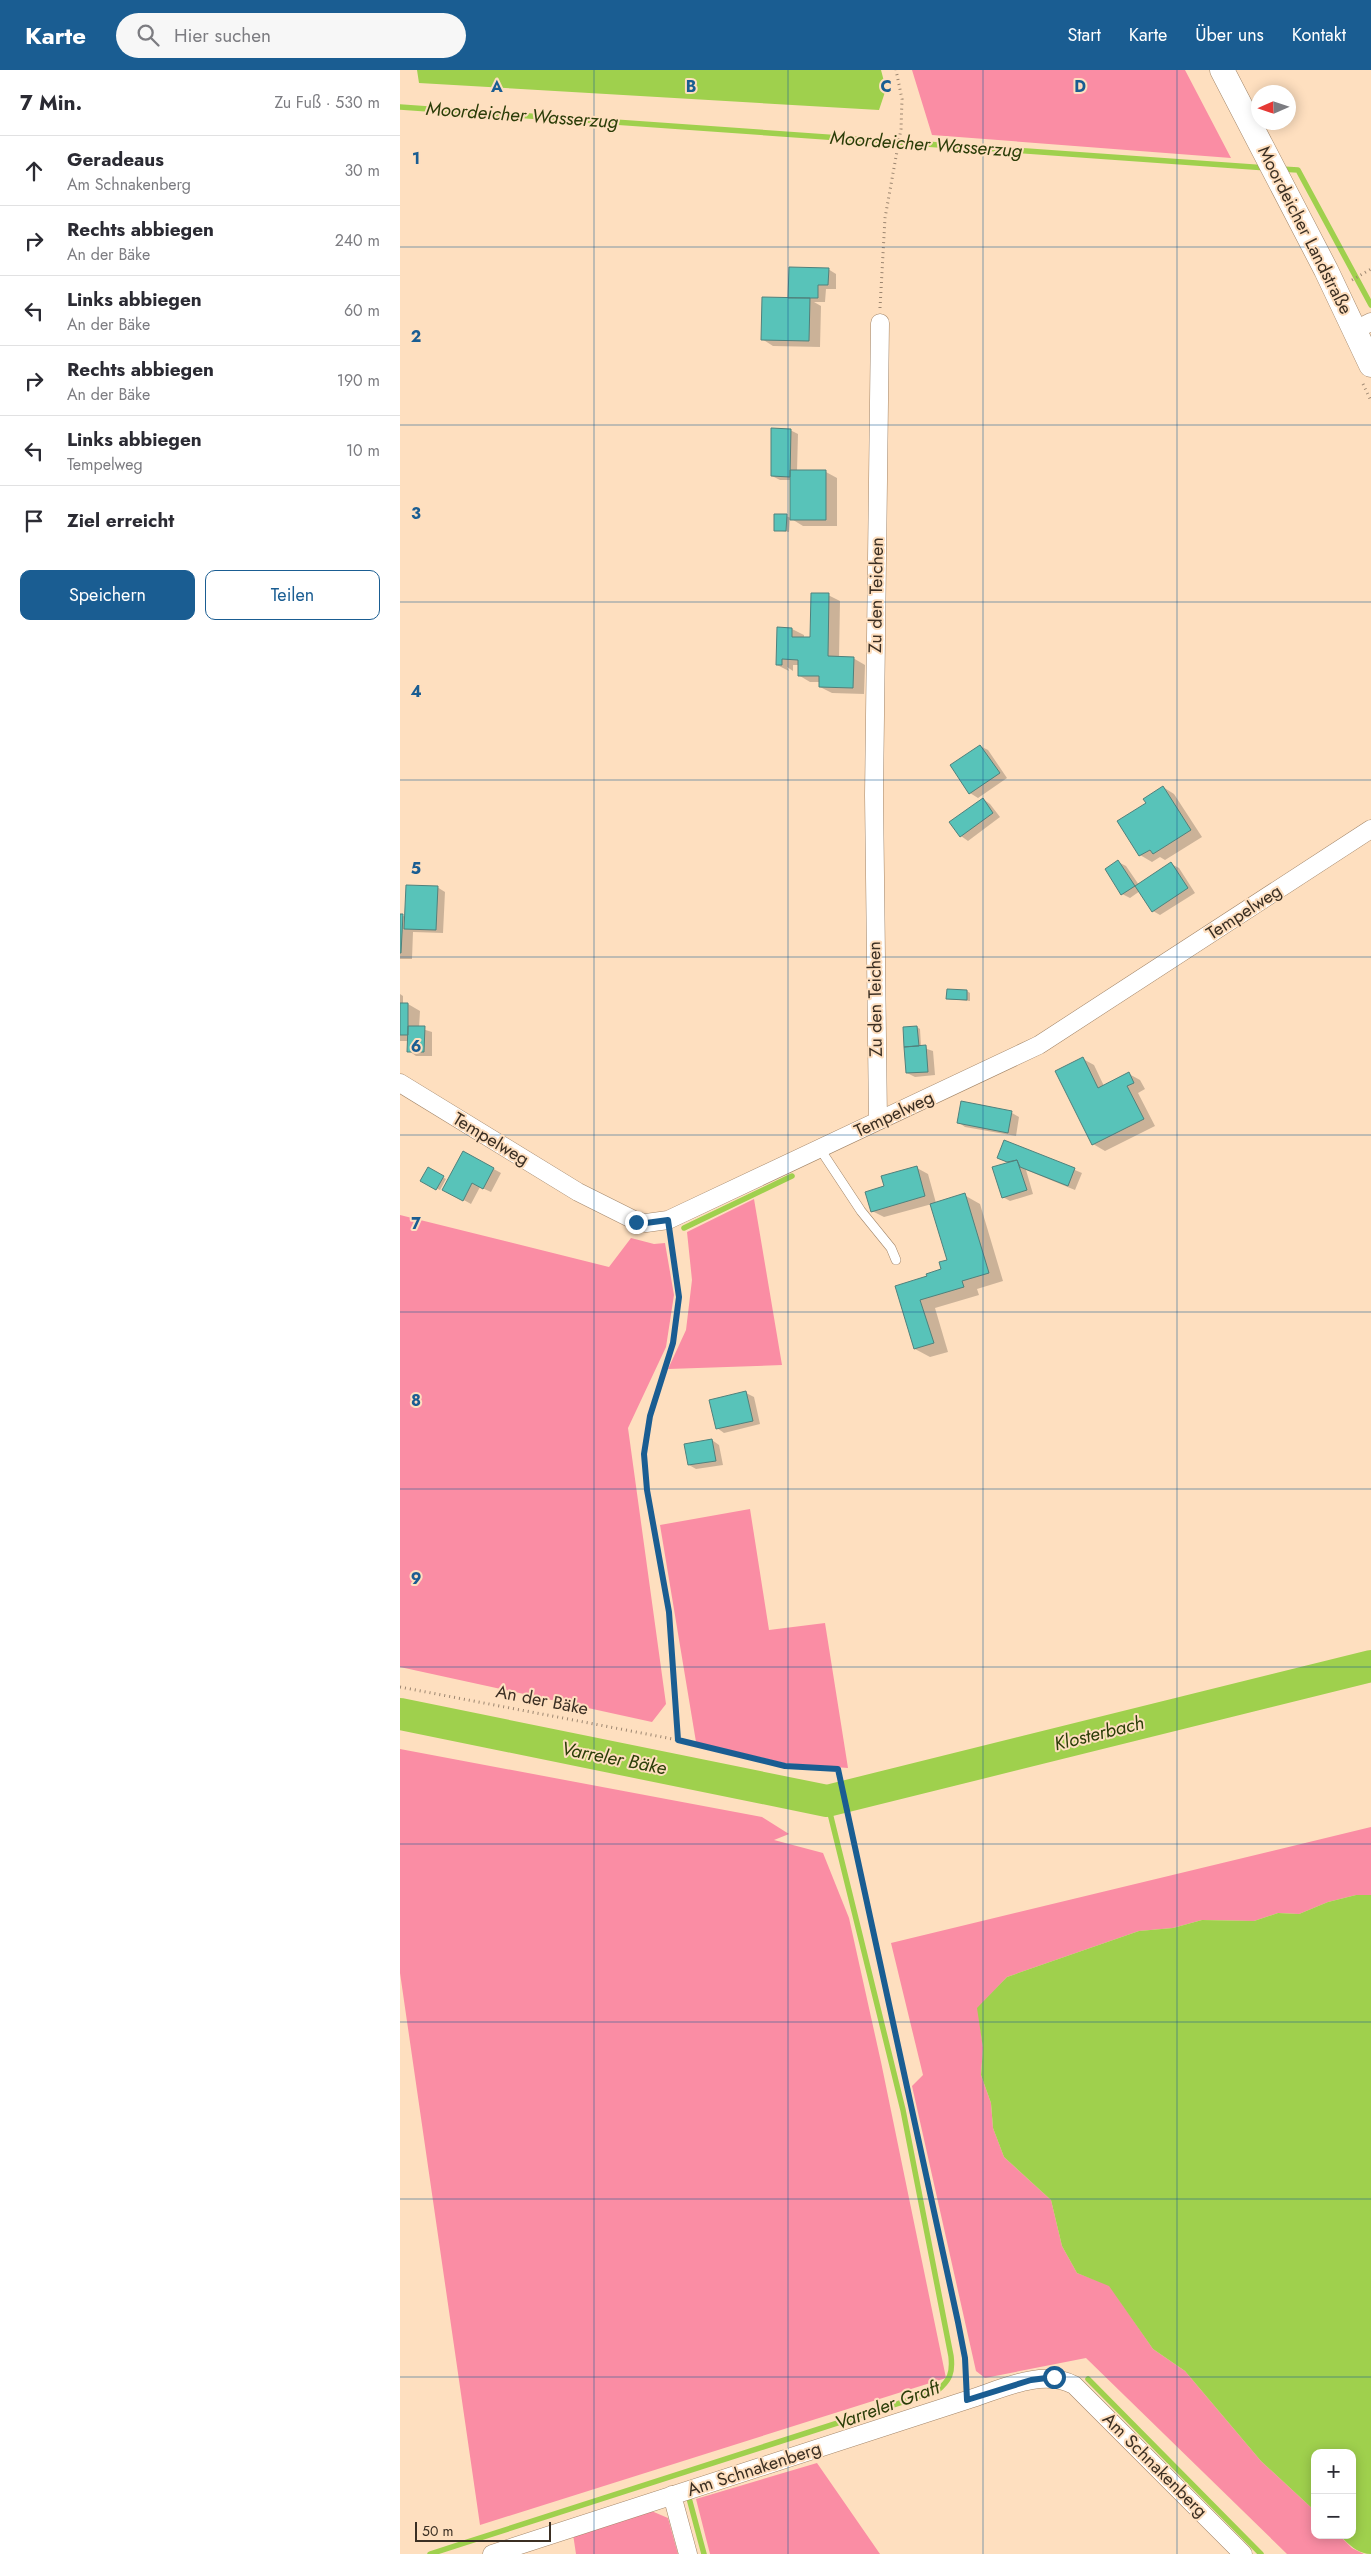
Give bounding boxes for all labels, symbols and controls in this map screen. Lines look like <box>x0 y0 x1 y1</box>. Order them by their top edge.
search box <box>116 13 466 58</box>
text: Karte <box>25 18 86 53</box>
icon: search <box>134 21 162 49</box>
text: Hier suchen <box>174 22 271 49</box>
text: Start <box>1067 22 1101 48</box>
text: Karte <box>1129 22 1167 48</box>
text: Über uns <box>1195 22 1264 48</box>
text: Kontakt <box>1292 22 1346 48</box>
text: A <box>490 75 503 98</box>
text: B <box>686 75 696 98</box>
text: C <box>880 75 892 98</box>
text: D <box>1074 75 1086 98</box>
north arrow <box>1251 85 1296 130</box>
text: 7 Min. <box>20 88 82 118</box>
text: Zu Fuß · 530 m <box>274 91 380 114</box>
water label: Moordeicher Wasserzug <box>425 95 620 135</box>
water label: Moordeicher Wasserzug <box>829 124 1024 164</box>
street label: Moordeicher Landstraße <box>1251 141 1359 319</box>
text: Geradeaus <box>67 146 164 173</box>
text: 1 <box>412 147 420 170</box>
icon: ahead <box>20 157 48 185</box>
text: 30 m <box>344 159 380 182</box>
text: Am Schnakenberg <box>67 173 191 196</box>
text: Rechts abbiegen <box>67 216 214 243</box>
icon: right <box>20 227 48 255</box>
text: 240 m <box>335 229 380 252</box>
text: An der Bäke <box>67 243 150 266</box>
text: Links abbiegen <box>67 286 202 313</box>
icon: left <box>20 297 48 325</box>
text: 60 m <box>344 299 380 322</box>
text: An der Bäke <box>67 313 150 336</box>
text: 2 <box>411 325 421 348</box>
text: Rechts abbiegen <box>67 356 214 383</box>
icon: right <box>20 367 48 395</box>
text: 190 m <box>337 369 380 392</box>
text: An der Bäke <box>67 383 150 406</box>
text: Links abbiegen <box>67 426 202 453</box>
icon: left <box>20 437 48 465</box>
text: 10 m <box>346 439 380 462</box>
text: Tempelweg <box>67 453 143 476</box>
text: 3 <box>411 502 421 525</box>
icon: arrive <box>20 507 48 535</box>
text: Ziel erreicht <box>67 507 174 534</box>
street label: Zu den Teichen <box>862 537 890 653</box>
button: Speichern <box>20 570 195 620</box>
button: Teilen <box>205 570 380 620</box>
text: 4 <box>410 680 422 703</box>
text: 5 <box>411 857 421 880</box>
street label: Tempelweg <box>1201 878 1287 946</box>
street label: Zu den Teichen <box>861 941 889 1057</box>
text: 6 <box>411 1035 421 1058</box>
street label: Tempelweg <box>850 1084 938 1144</box>
street label: Tempelweg <box>448 1106 534 1172</box>
route end <box>625 1211 648 1234</box>
text: 7 <box>411 1212 421 1235</box>
text: 8 <box>411 1389 421 1412</box>
text: 9 <box>411 1567 421 1590</box>
street label: An der Bäke <box>494 1678 590 1722</box>
water label: Klosterbach <box>1051 1709 1147 1757</box>
water label: Varreler Bäke <box>559 1735 669 1782</box>
route start <box>1043 2366 1066 2389</box>
water label: Varreler Graft <box>831 2373 944 2436</box>
street label: Am Schnakenberg <box>1097 2407 1213 2523</box>
street label: Am Schnakenberg <box>684 2435 824 2503</box>
map controls <box>1311 2449 1356 2539</box>
button: + <box>1311 2449 1356 2494</box>
button: − <box>1311 2494 1356 2539</box>
scale bar <box>415 2519 551 2542</box>
text: 50 m <box>422 2521 453 2541</box>

